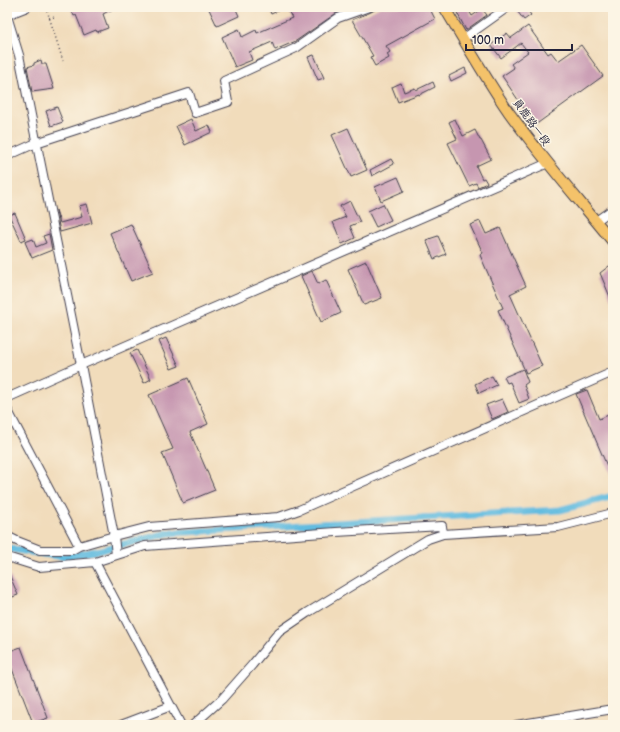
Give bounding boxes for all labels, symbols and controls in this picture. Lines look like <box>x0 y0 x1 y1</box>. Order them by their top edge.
scale bar <box>466 26 572 52</box>
text: 100 m <box>472 33 504 48</box>
street label: 員鹿路一段 <box>510 96 553 148</box>

